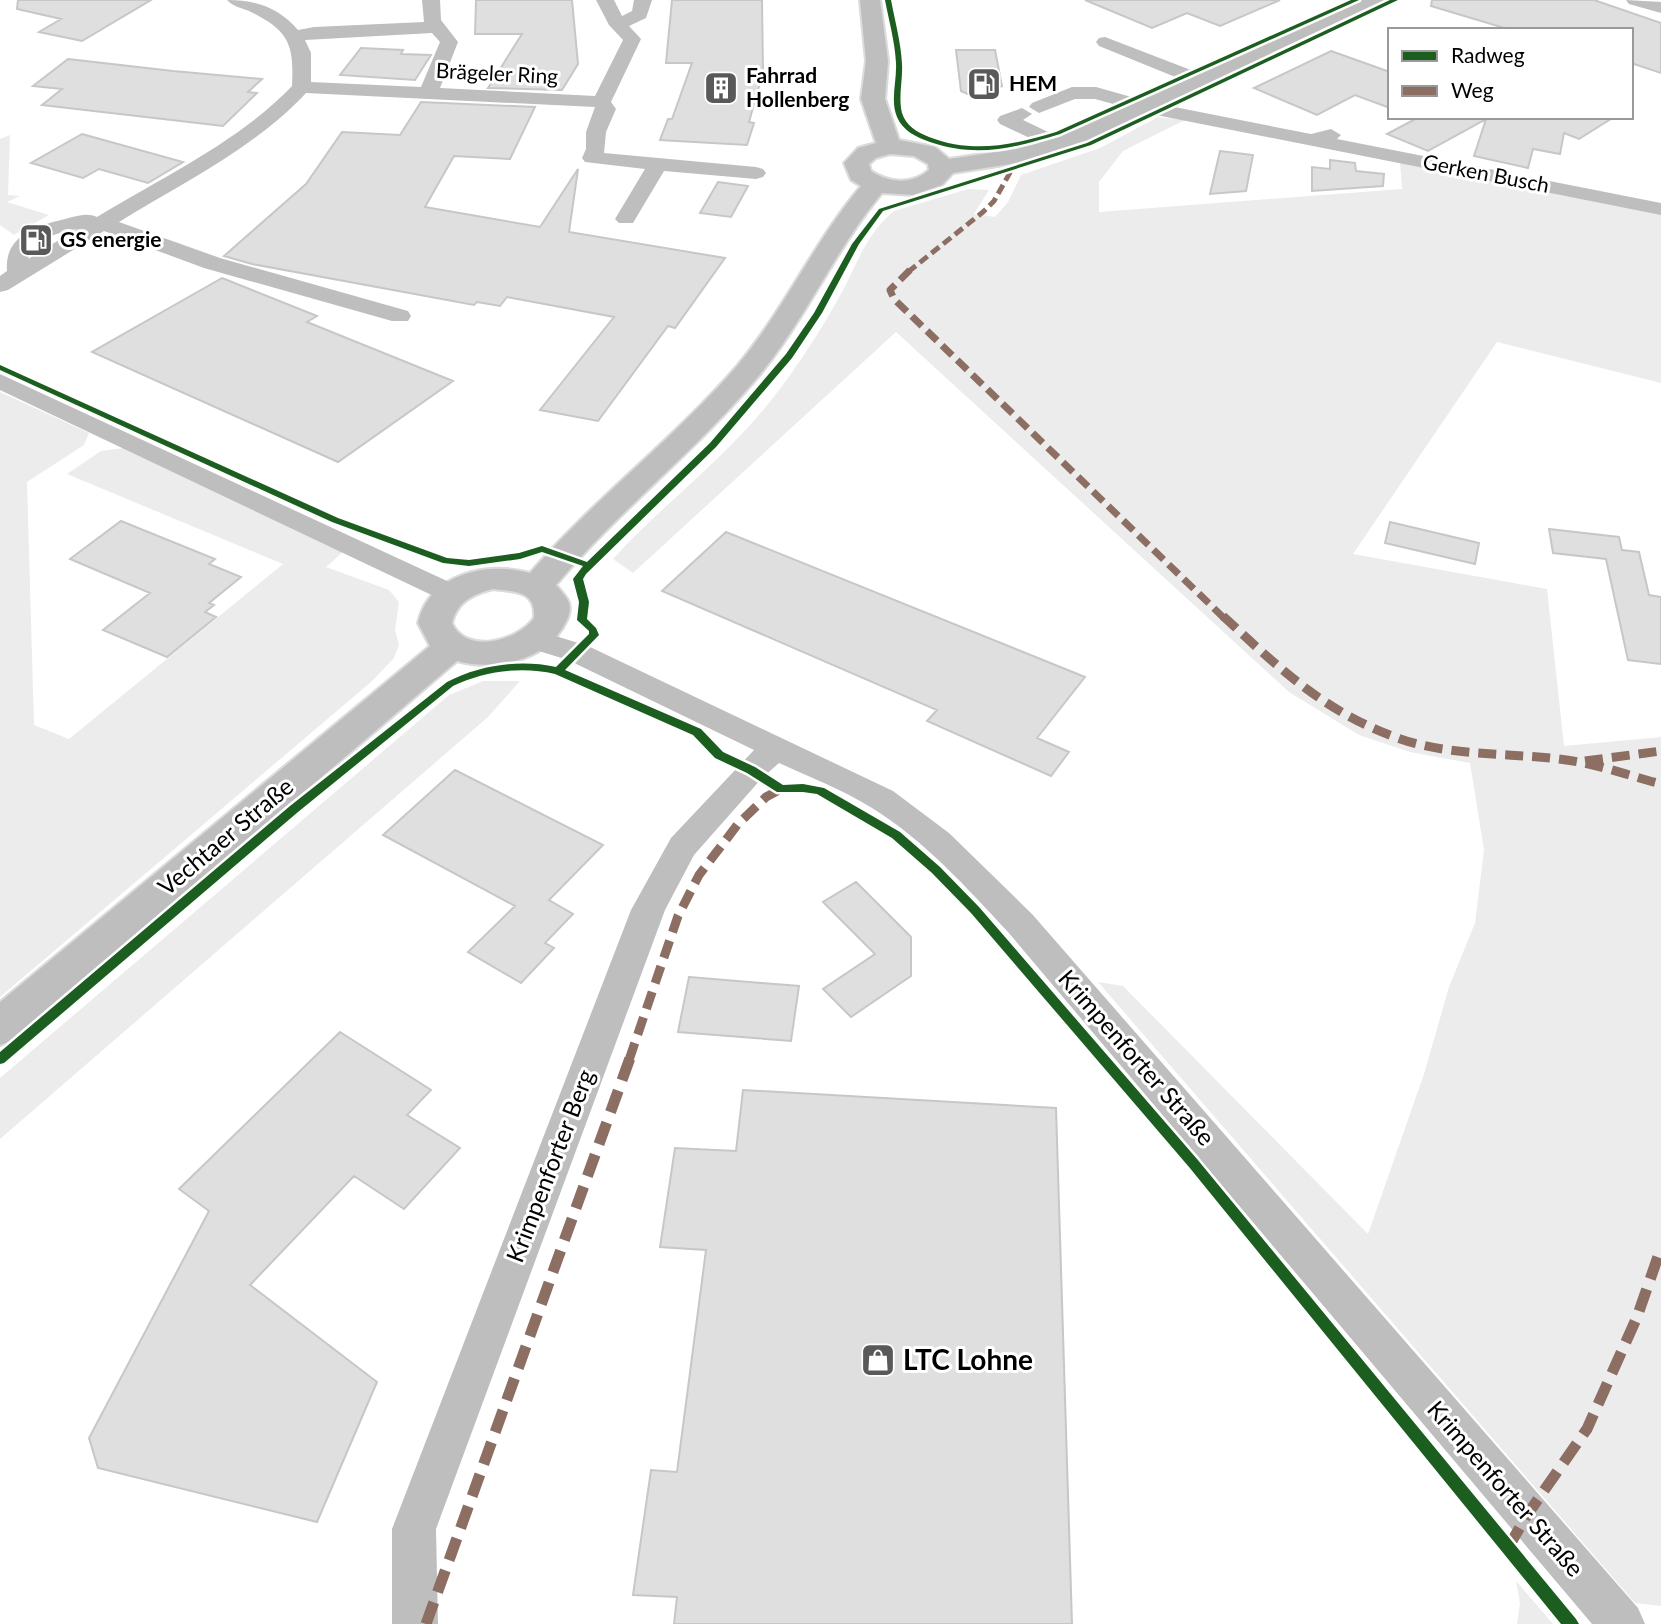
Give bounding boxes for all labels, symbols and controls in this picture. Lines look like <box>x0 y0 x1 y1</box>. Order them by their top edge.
legend <box>1388 28 1633 119</box>
text: Radweg <box>1451 42 1525 67</box>
street label: Brägeler Ring <box>435 57 559 88</box>
place label: Fahrrad Hollenberg <box>746 62 849 111</box>
fuel station icon: HEM <box>965 65 1003 103</box>
building icon: Fahrrad Hollenberg <box>702 69 740 107</box>
place label: HEM <box>1009 70 1057 95</box>
text: Weg <box>1451 77 1494 102</box>
street label: Gerken Busch <box>1421 148 1552 197</box>
fuel station icon: GS energie <box>17 221 55 259</box>
place label: GS energie <box>60 226 162 251</box>
street label: Vechtaer Straße <box>152 771 299 901</box>
street label: Krimpenforter Straße <box>1053 963 1221 1151</box>
street label: Krimpenforter Berg <box>499 1065 600 1266</box>
shop icon: LTC Lohne <box>859 1341 897 1379</box>
place label: LTC Lohne <box>903 1342 1033 1376</box>
street label: Krimpenforter Straße <box>1422 1394 1590 1582</box>

